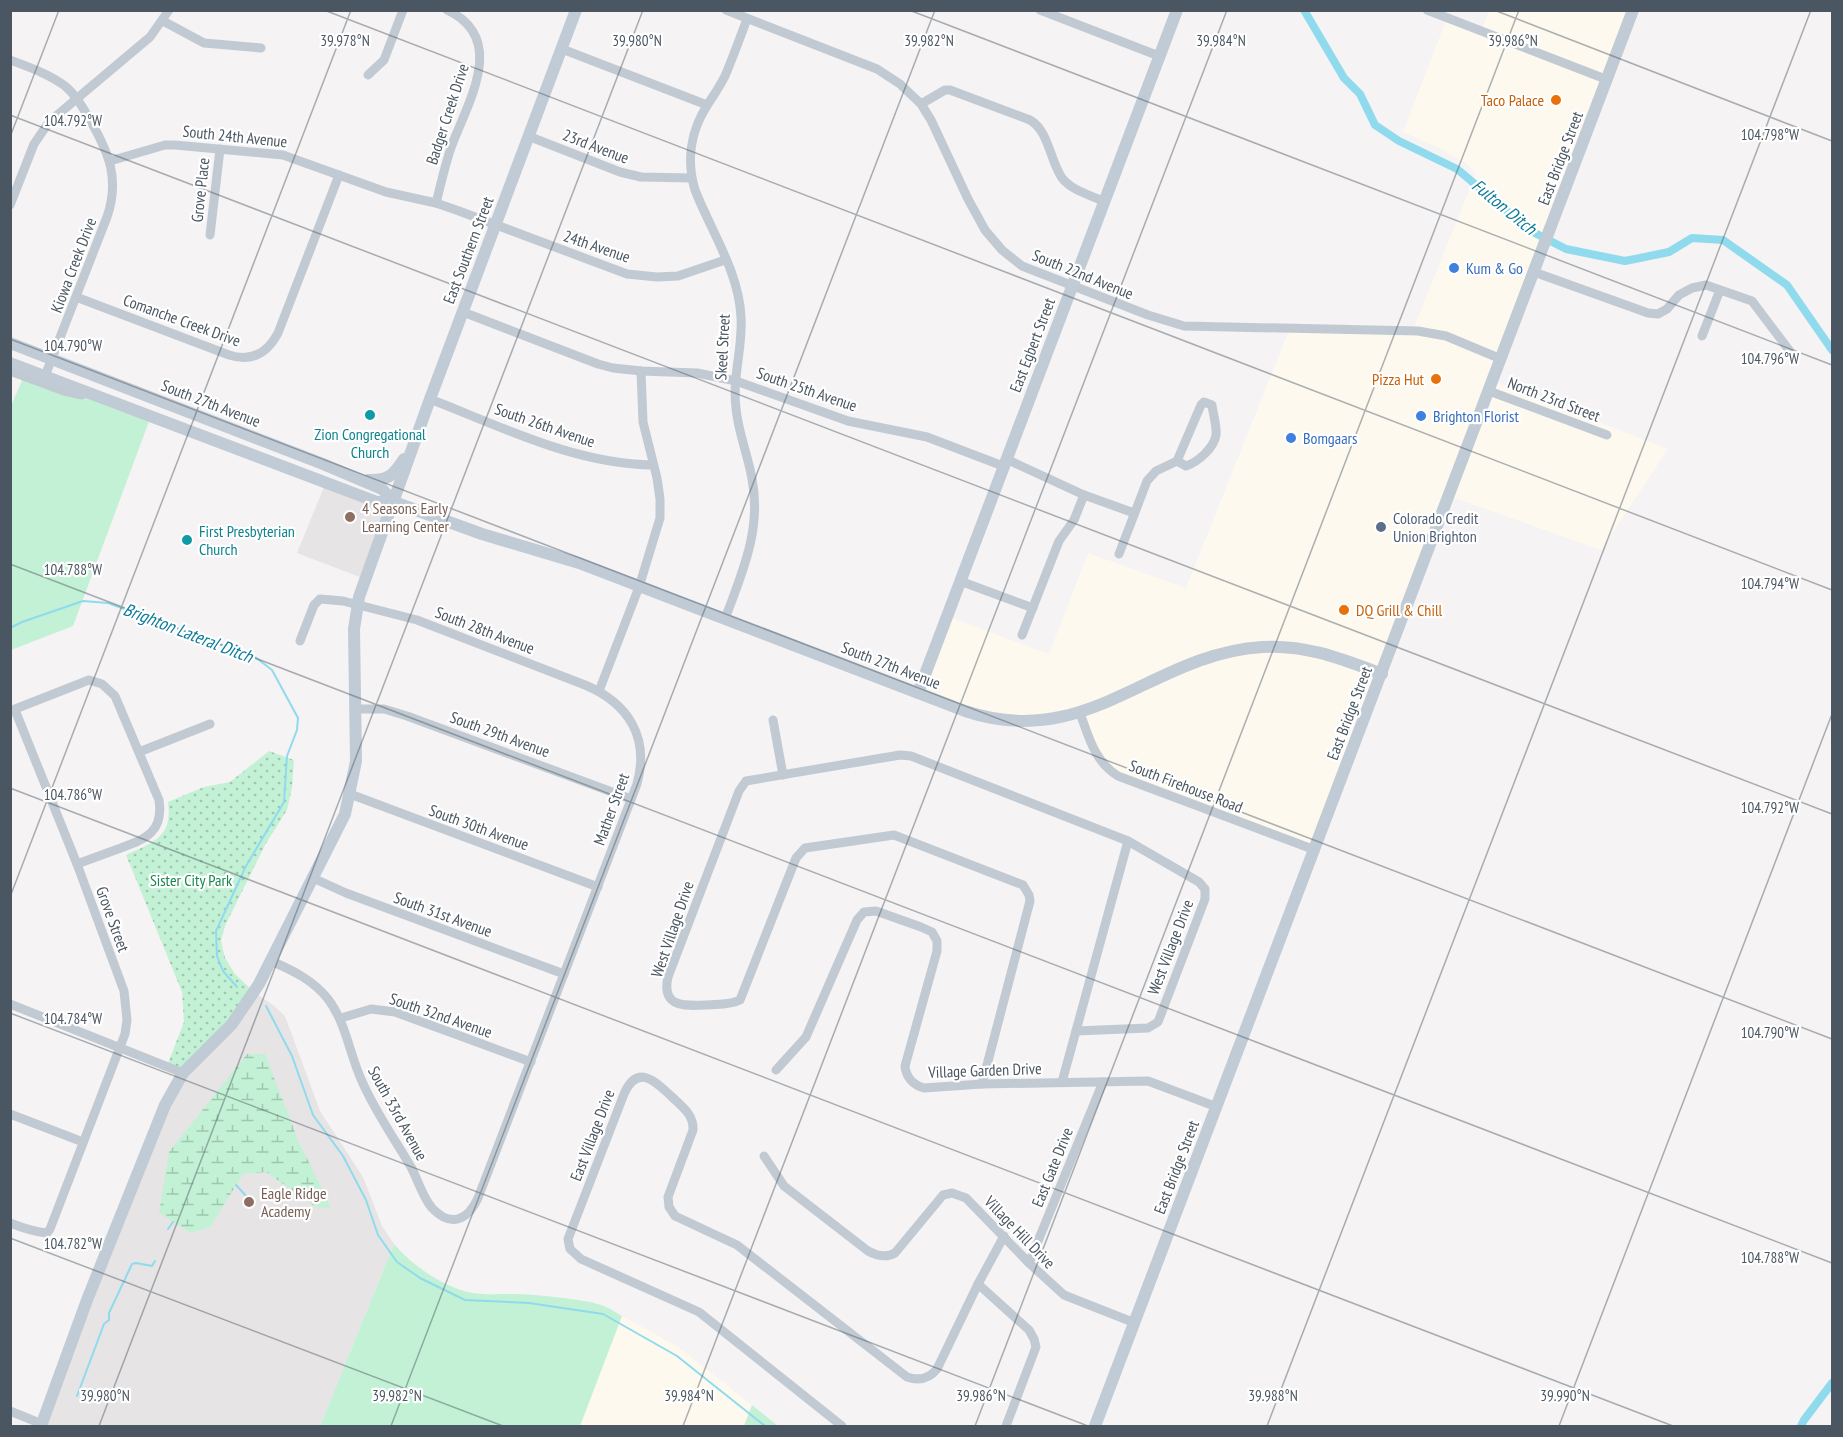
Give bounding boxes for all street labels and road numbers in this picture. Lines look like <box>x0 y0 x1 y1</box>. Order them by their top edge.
street label: Badger Creek Drive <box>421 61 473 167</box>
street label: East Bridge Street <box>1533 108 1587 208</box>
street label: South 24th Avenue <box>182 121 288 151</box>
street label: 23rd Avenue <box>560 124 632 168</box>
street label: Grove Place <box>187 157 213 223</box>
street label: East Southern Street <box>438 193 498 306</box>
street label: Kiowa Creek Drive <box>46 215 100 315</box>
street label: 24th Avenue <box>561 225 633 267</box>
street label: South 22nd Avenue <box>1030 245 1136 303</box>
street label: Comanche Creek Drive <box>121 290 243 350</box>
street label: East Egbert Street <box>1005 294 1059 395</box>
street label: Skeel Street <box>710 313 734 381</box>
street label: South 25th Avenue <box>754 362 860 416</box>
street label: North 23rd Street <box>1505 372 1604 426</box>
street label: South 27th Avenue <box>159 375 263 431</box>
street label: South 26th Avenue <box>492 398 598 452</box>
street label: South 28th Avenue <box>432 602 538 658</box>
street label: South 27th Avenue <box>839 637 943 693</box>
street label: East Bridge Street <box>1322 663 1376 763</box>
street label: South 29th Avenue <box>447 707 553 761</box>
street label: South Firehouse Road <box>1126 755 1246 817</box>
street label: Mather Street <box>589 770 634 848</box>
street label: South 30th Avenue <box>426 800 532 854</box>
street label: West Village Drive <box>646 878 698 980</box>
street label: Grove Street <box>92 883 134 955</box>
street label: South 31st Avenue <box>391 887 495 941</box>
street label: West Village Drive <box>1143 897 1197 997</box>
street label: South 32nd Avenue <box>387 988 495 1042</box>
street label: Village Garden Drive <box>927 1058 1042 1082</box>
street label: South 33rd Avenue <box>364 1062 432 1164</box>
street label: East Village Drive <box>565 1086 619 1184</box>
street label: East Bridge Street <box>1149 1117 1203 1217</box>
street label: East Gate Drive <box>1027 1124 1077 1210</box>
street label: Village Hill Drive <box>980 1191 1060 1273</box>

